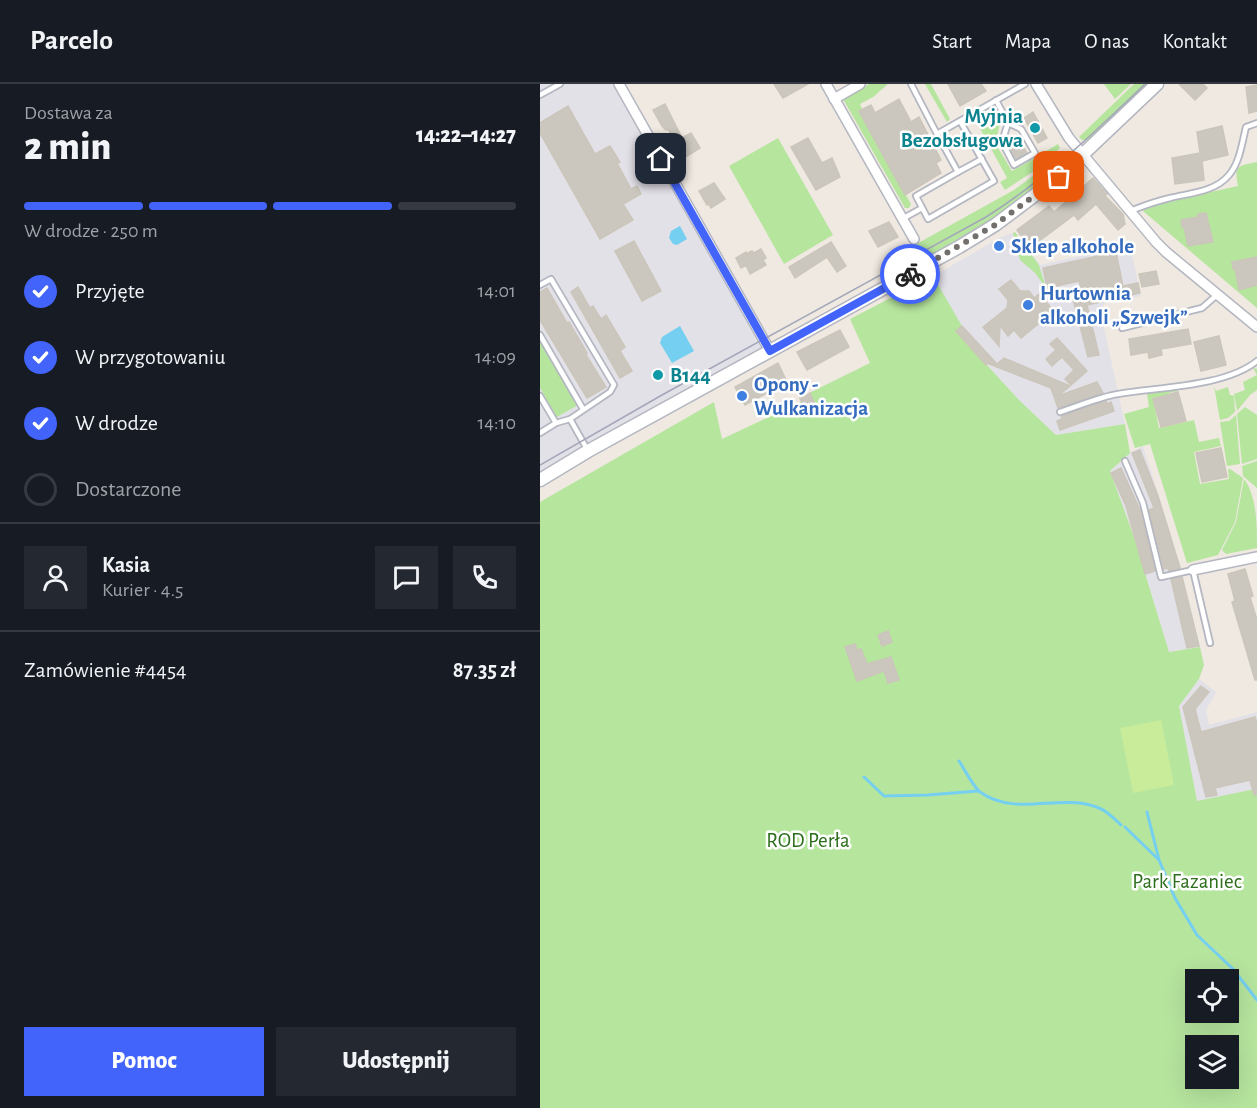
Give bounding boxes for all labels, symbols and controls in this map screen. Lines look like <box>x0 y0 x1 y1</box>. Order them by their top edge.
text: Parcelo <box>30 27 113 55</box>
text: Start <box>932 31 972 52</box>
text: Mapa <box>1005 31 1051 52</box>
text: O nas <box>1084 31 1129 52</box>
text: Kontakt <box>1162 31 1227 52</box>
text: Dostawa za <box>24 103 113 123</box>
place label: Myjnia Bezobsługowa <box>901 106 1023 151</box>
marker: Myjnia Bezobsługowa <box>1028 121 1042 135</box>
text: 14:22–14:27 <box>416 124 516 146</box>
text: 2 min <box>24 128 111 167</box>
pin <box>635 133 686 184</box>
icon: home <box>644 142 677 175</box>
pin <box>1033 151 1084 202</box>
icon: bag <box>1042 160 1075 193</box>
text: W drodze · 250 m <box>24 221 158 241</box>
place label: Sklep alkohole <box>1011 236 1134 257</box>
marker: Sklep alkohole <box>992 239 1006 253</box>
courier <box>880 244 940 304</box>
icon: bike <box>894 258 927 291</box>
icon: check <box>24 275 57 308</box>
text: Przyjęte <box>75 280 145 302</box>
text: 14:01 <box>477 281 516 301</box>
place label: Hurtownia alkoholi „Szwejk” <box>1040 283 1188 328</box>
marker: Hurtownia alkoholi „Szwejk” <box>1021 298 1035 312</box>
icon: check <box>24 341 57 374</box>
text: W przygotowaniu <box>75 346 225 368</box>
text: 14:09 <box>475 347 516 367</box>
place label: B144 <box>670 365 711 386</box>
marker: B144 <box>651 368 665 382</box>
place label: Opony - Wulkanizacja <box>754 374 868 419</box>
marker: Opony - Wulkanizacja <box>735 389 749 403</box>
icon: check <box>24 407 57 440</box>
text: W drodze <box>75 412 158 434</box>
text: 14:10 <box>477 413 516 433</box>
text: Dostarczone <box>75 478 182 500</box>
button: person <box>24 546 87 609</box>
button: chat <box>375 546 438 609</box>
button: phone <box>453 546 516 609</box>
text: Kasia <box>102 554 150 576</box>
text: Kurier · 4.5 <box>102 580 183 600</box>
text: Zamówienie #4454 <box>24 659 187 681</box>
text: 87.35 zł <box>453 659 516 681</box>
park label: ROD Perła <box>766 830 850 851</box>
park label: Park Fazaniec <box>1132 871 1242 892</box>
map controls <box>1185 969 1239 1089</box>
button: locate <box>1185 969 1239 1023</box>
button: Pomoc <box>24 1027 264 1096</box>
button: Udostępnij <box>276 1027 516 1096</box>
button: layers <box>1185 1035 1239 1089</box>

